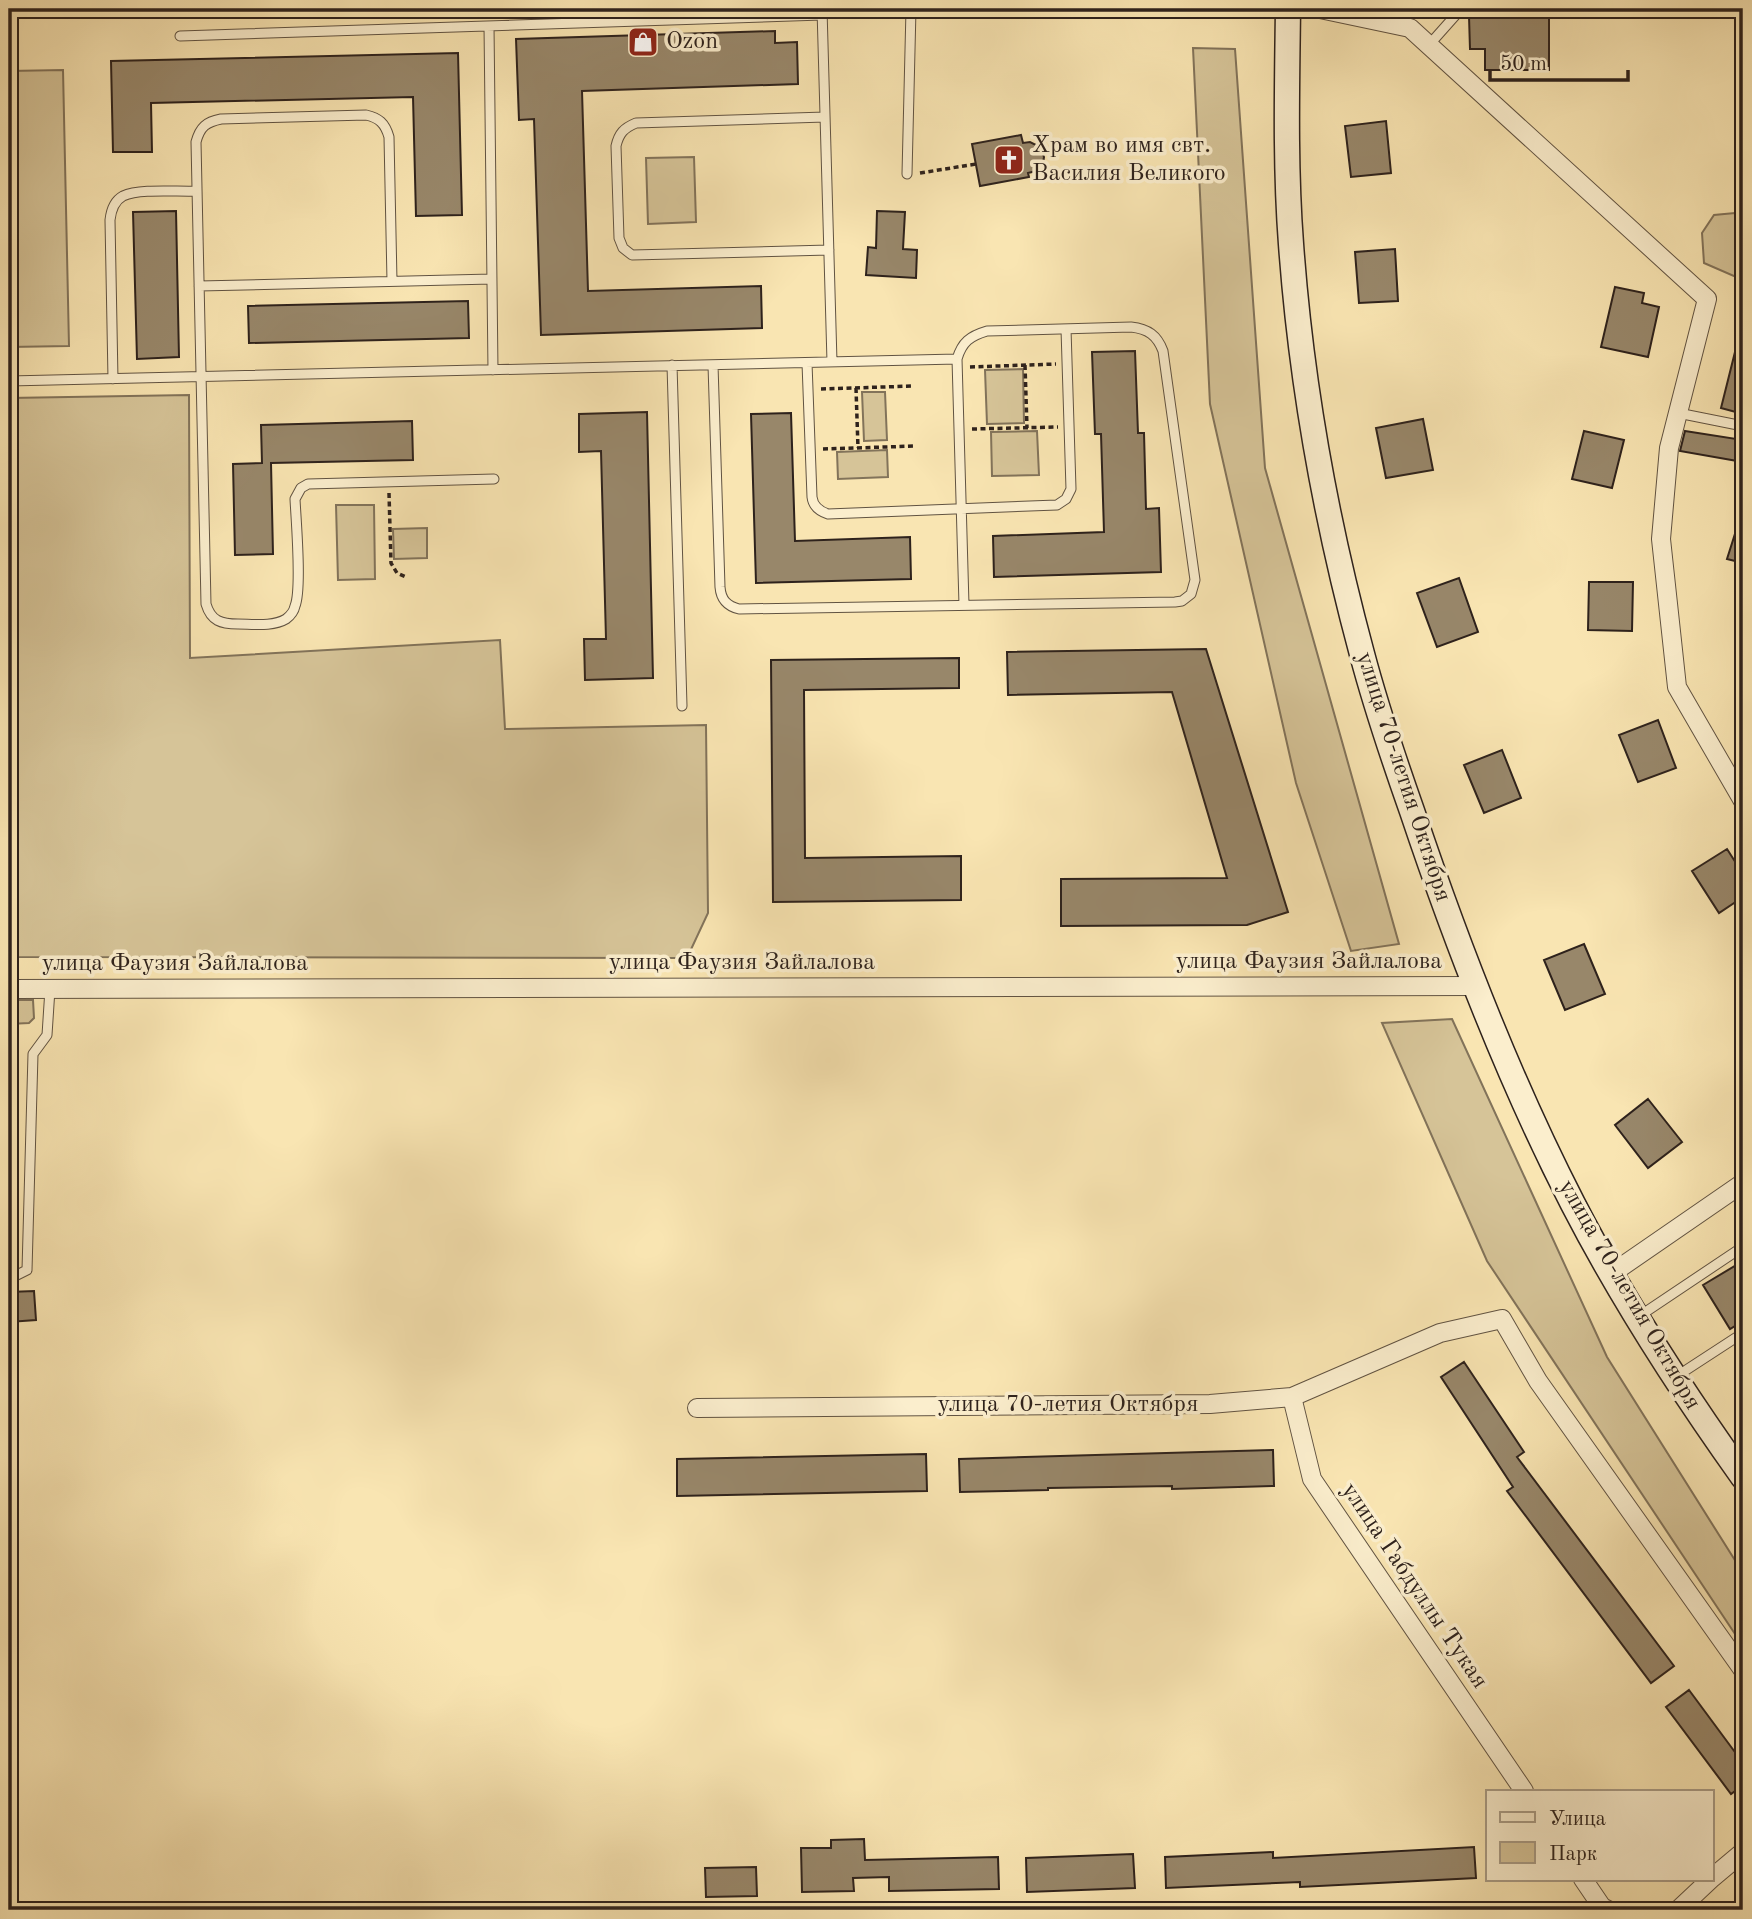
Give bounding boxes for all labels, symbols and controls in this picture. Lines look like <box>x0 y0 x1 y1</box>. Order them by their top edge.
shop icon: Ozon <box>626 25 660 59</box>
place label: Ozon <box>666 30 718 54</box>
scale bar <box>1490 38 1628 82</box>
text: 50 m <box>1500 54 1547 75</box>
place label: Храм во имя свт. Василия Великого <box>1032 134 1226 186</box>
church icon: Храм во имя свт. Василия Великого <box>992 143 1026 177</box>
street label: улица 70-летия Октября <box>1351 649 1455 905</box>
street label: улица Фаузия Зайлалова <box>1176 950 1442 974</box>
street label: улица Фаузия Зайлалова <box>609 951 875 975</box>
street label: улица Фаузия Зайлалова <box>42 952 308 976</box>
street label: улица 70-летия Октября <box>1553 1176 1705 1414</box>
street label: улица 70-летия Октября <box>938 1393 1198 1417</box>
street label: улица Габдуллы Тукая <box>1336 1479 1492 1693</box>
legend <box>1486 1790 1714 1881</box>
text: Улица <box>1549 1809 1606 1830</box>
text: Парк <box>1549 1844 1598 1865</box>

